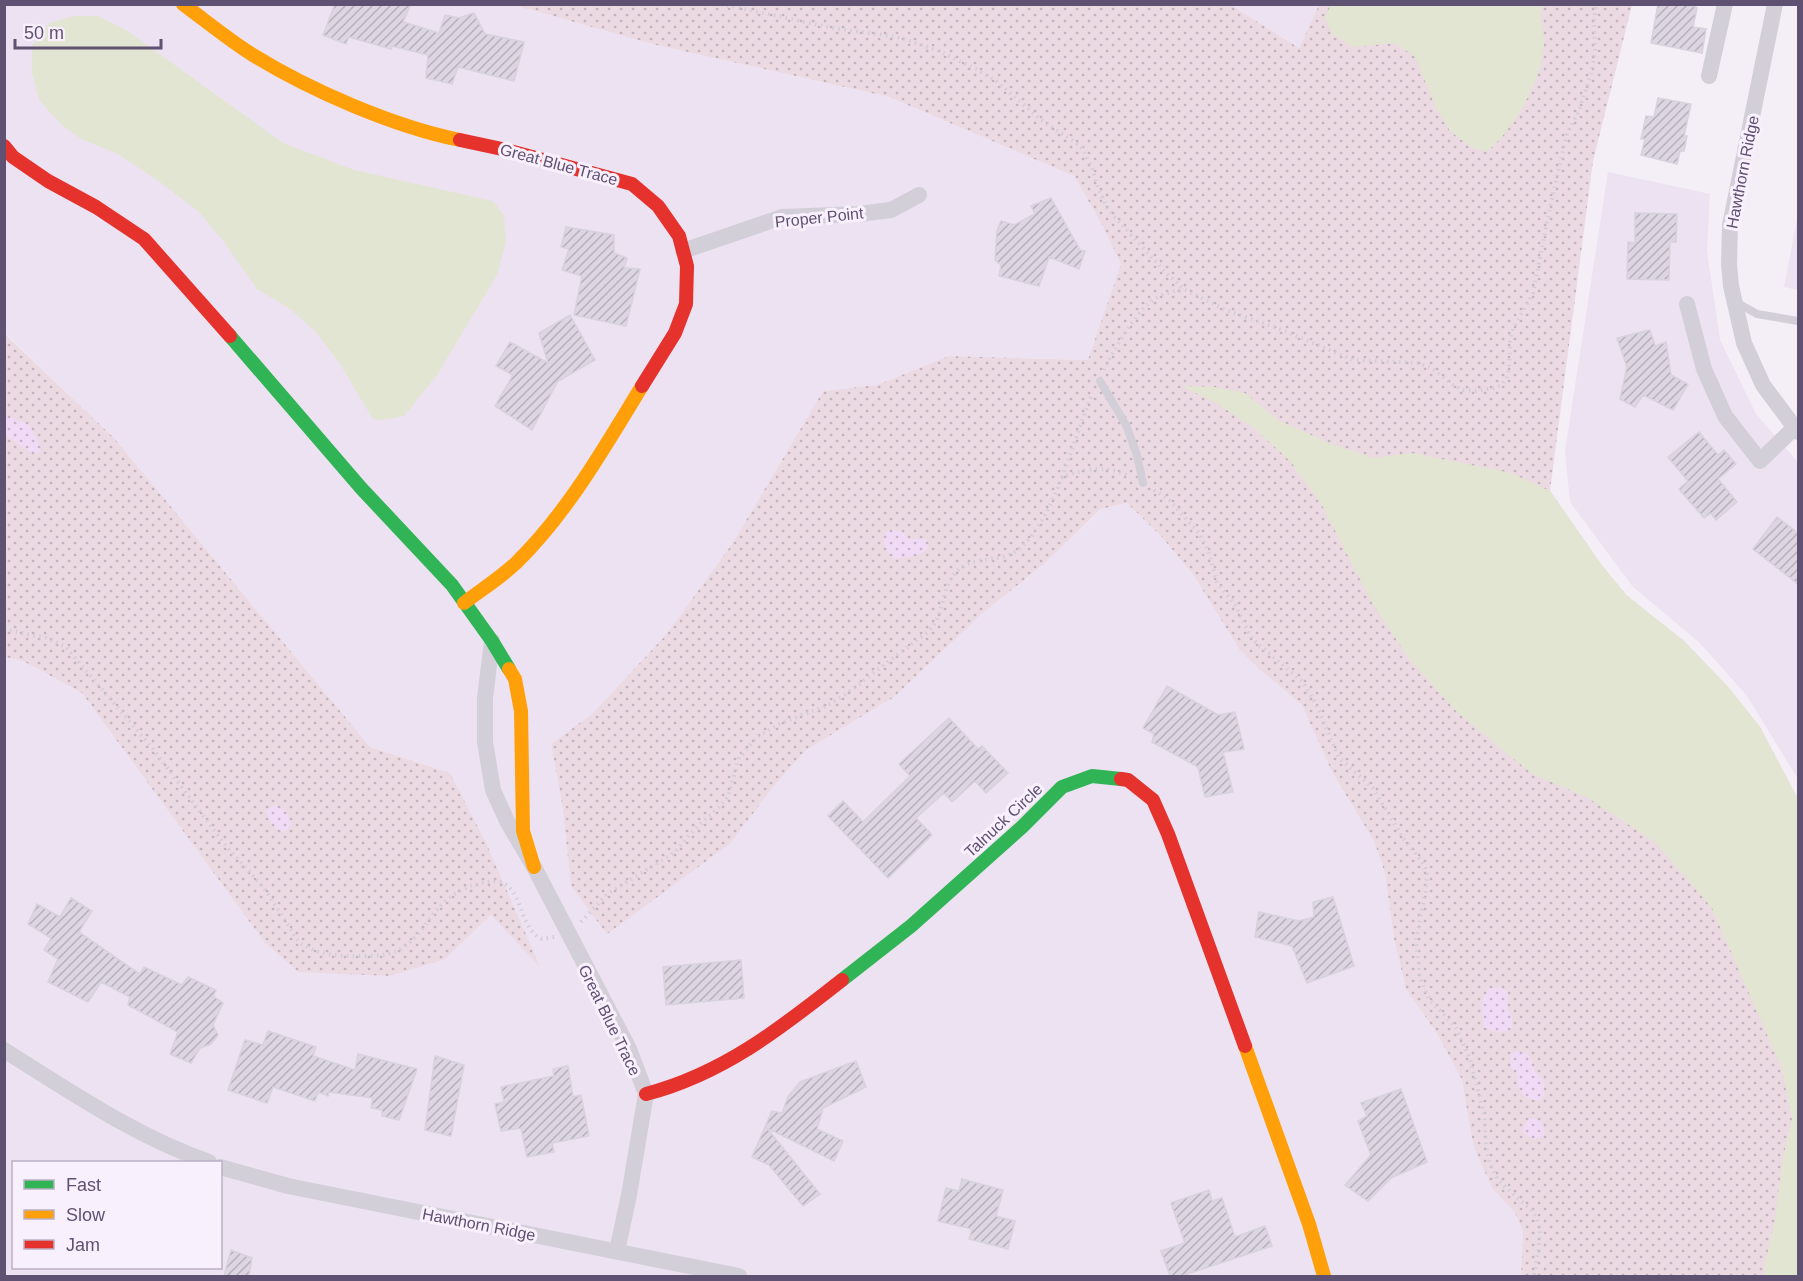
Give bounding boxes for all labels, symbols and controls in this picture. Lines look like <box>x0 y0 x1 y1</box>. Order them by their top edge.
scale bar <box>15 12 160 50</box>
text: 50 m <box>24 23 64 43</box>
street label: Hawthorn Ridge <box>1723 114 1762 230</box>
street label: Great Blue Trace <box>498 141 620 188</box>
street label: Proper Point <box>774 204 865 231</box>
street label: Talnuck Circle <box>961 780 1046 861</box>
street label: Great Blue Trace <box>575 962 644 1078</box>
legend <box>12 1161 222 1269</box>
text: Fast <box>66 1175 101 1195</box>
text: Slow <box>66 1205 106 1225</box>
street label: Hawthorn Ridge <box>421 1205 537 1244</box>
text: Jam <box>66 1235 100 1255</box>

